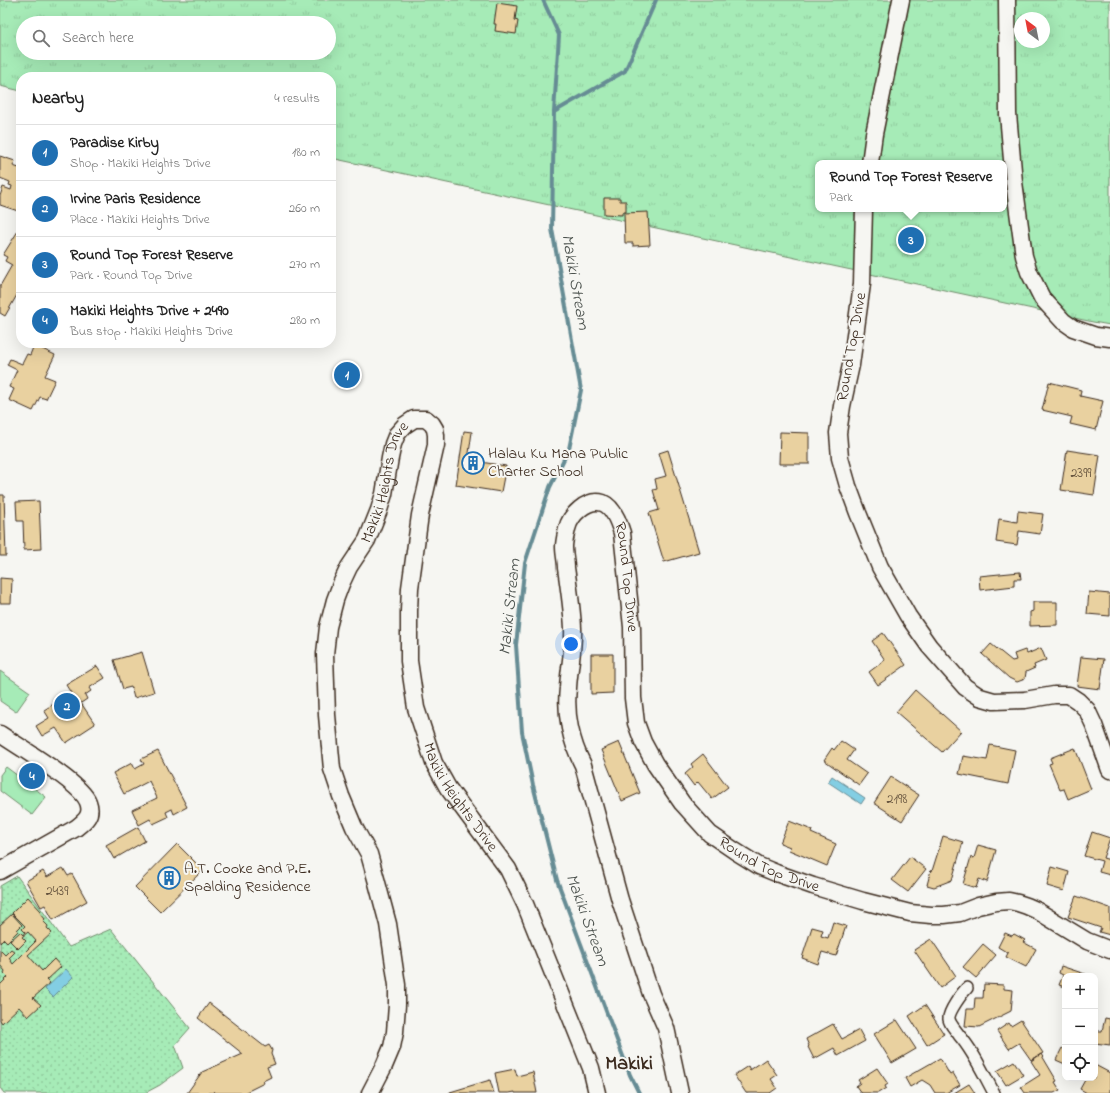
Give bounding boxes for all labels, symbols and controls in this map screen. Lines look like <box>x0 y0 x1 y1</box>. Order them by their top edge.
north arrow <box>1014 12 1050 48</box>
search box <box>16 16 336 60</box>
icon: search <box>30 27 52 49</box>
text: Search here <box>62 27 134 49</box>
text: Nearby <box>32 86 84 111</box>
text: 4 results <box>274 89 320 108</box>
text: Paradise Kirby <box>70 132 159 154</box>
text: 1 <box>43 143 47 162</box>
text: 180 m <box>292 143 320 162</box>
text: Shop · Makiki Heights Drive <box>70 154 210 173</box>
popup <box>815 160 1007 212</box>
text: Round Top Forest Reserve <box>830 166 992 188</box>
text: Irvine Paris Residence <box>70 188 200 210</box>
text: Park <box>830 188 853 207</box>
text: 2 <box>42 199 48 218</box>
text: 260 m <box>289 199 320 218</box>
text: Place · Makiki Heights Drive <box>70 210 210 229</box>
pin: 3 <box>898 225 924 255</box>
water label: Makiki Stream <box>554 232 596 333</box>
text: Round Top Forest Reserve <box>70 244 233 266</box>
text: 3 <box>42 255 48 274</box>
text: 270 m <box>289 255 320 274</box>
text: Park · Round Top Drive <box>70 266 192 285</box>
street label: Round Top Drive <box>831 290 874 403</box>
text: Makiki Heights Drive + 2490 <box>70 300 229 322</box>
text: 4 <box>42 311 48 330</box>
text: 280 m <box>290 311 320 330</box>
text: Bus stop · Makiki Heights Drive <box>70 322 233 341</box>
pin: 1 <box>334 360 360 390</box>
street label: Makiki Heights Drive <box>355 415 415 547</box>
place label: Halau Ku Mana Public Charter School <box>488 442 629 484</box>
building icon: Halau Ku Mana Public Charter School <box>460 450 486 476</box>
house number: 2399 <box>1070 463 1092 484</box>
street label: Round Top Drive <box>607 519 644 633</box>
water label: Makiki Stream <box>493 557 528 656</box>
your location <box>561 634 581 654</box>
pin: 2 <box>54 691 80 721</box>
street label: Makiki Heights Drive <box>416 740 504 858</box>
pin: 4 <box>19 761 45 791</box>
house number: 2198 <box>887 789 907 810</box>
street label: Round Top Drive <box>713 831 823 899</box>
place label: A.T. Cooke and P.E. Spalding Residence <box>184 857 311 899</box>
building icon: A.T. Cooke and P.E. Spalding Residence <box>156 865 182 891</box>
water label: Makiki Stream <box>559 870 616 970</box>
house number: 2439 <box>46 881 69 902</box>
map controls <box>1062 973 1098 1081</box>
button: + <box>1062 973 1098 1009</box>
button: − <box>1062 1009 1098 1045</box>
button: locate <box>1062 1045 1098 1081</box>
district label: Makiki <box>605 1050 653 1079</box>

